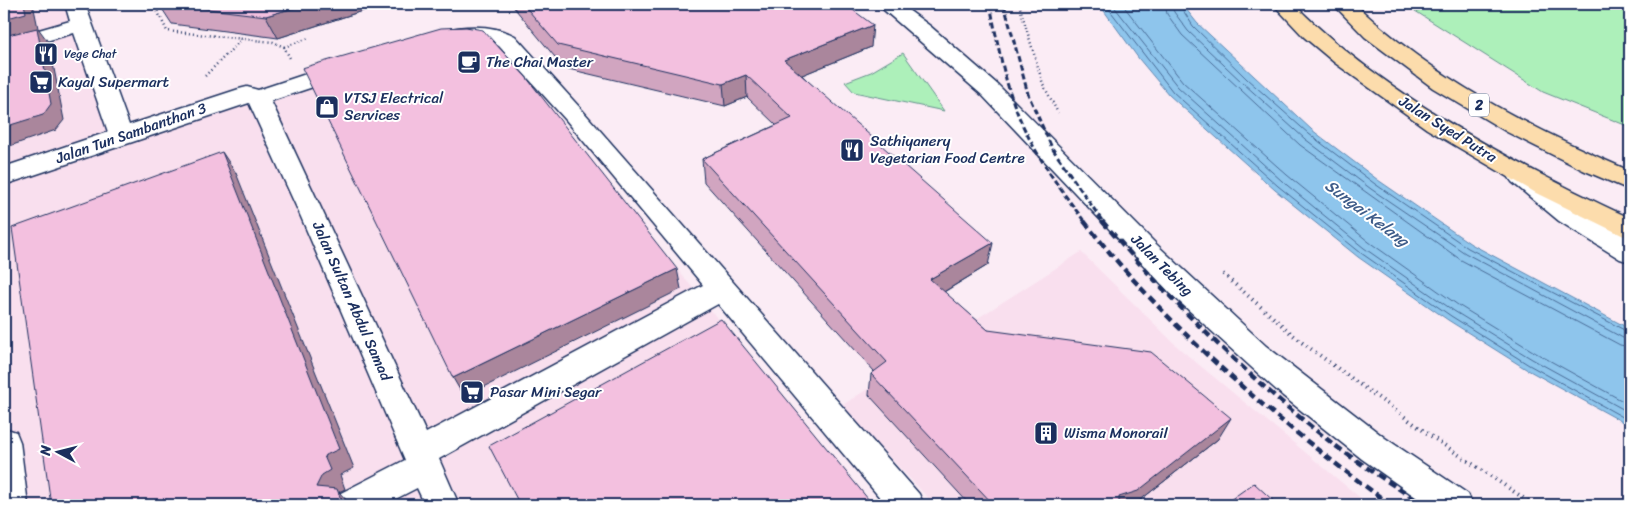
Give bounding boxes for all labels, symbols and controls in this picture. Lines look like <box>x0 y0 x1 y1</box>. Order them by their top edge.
restaurant icon: Vege Chat <box>33 41 59 67</box>
place label: Vege Chat <box>64 43 117 65</box>
cafe icon: The Chai Master <box>456 49 482 75</box>
place label: The Chai Master <box>486 49 594 75</box>
supermarket icon: Kayal Supermart <box>28 69 54 95</box>
place label: Kayal Supermart <box>58 69 170 95</box>
place label: VTSJ Electrical Services <box>344 85 444 128</box>
street label: Jalan Syed Putra <box>1393 88 1503 170</box>
shop icon: VTSJ Electrical Services <box>314 94 340 120</box>
road number: 2 <box>1469 94 1489 116</box>
street label: Jalan Tun Sambanthan 3 <box>51 95 210 171</box>
place label: Sathiyanery Vegetarian Food Centre <box>870 128 1025 171</box>
restaurant icon: Sathiyanery Vegetarian Food Centre <box>839 137 865 163</box>
water label: Sungai Kelang <box>1319 172 1417 256</box>
street label: Jalan Sultan Abdul Samad <box>305 216 399 386</box>
street label: Jalan Tebing <box>1124 227 1200 303</box>
supermarket icon: Pasar Mini Segar <box>459 379 485 405</box>
place label: Pasar Mini Segar <box>490 379 602 405</box>
building icon: Wisma Monorail <box>1033 420 1059 446</box>
place label: Wisma Monorail <box>1064 420 1168 446</box>
north arrow <box>32 426 82 476</box>
text: N <box>32 444 59 458</box>

